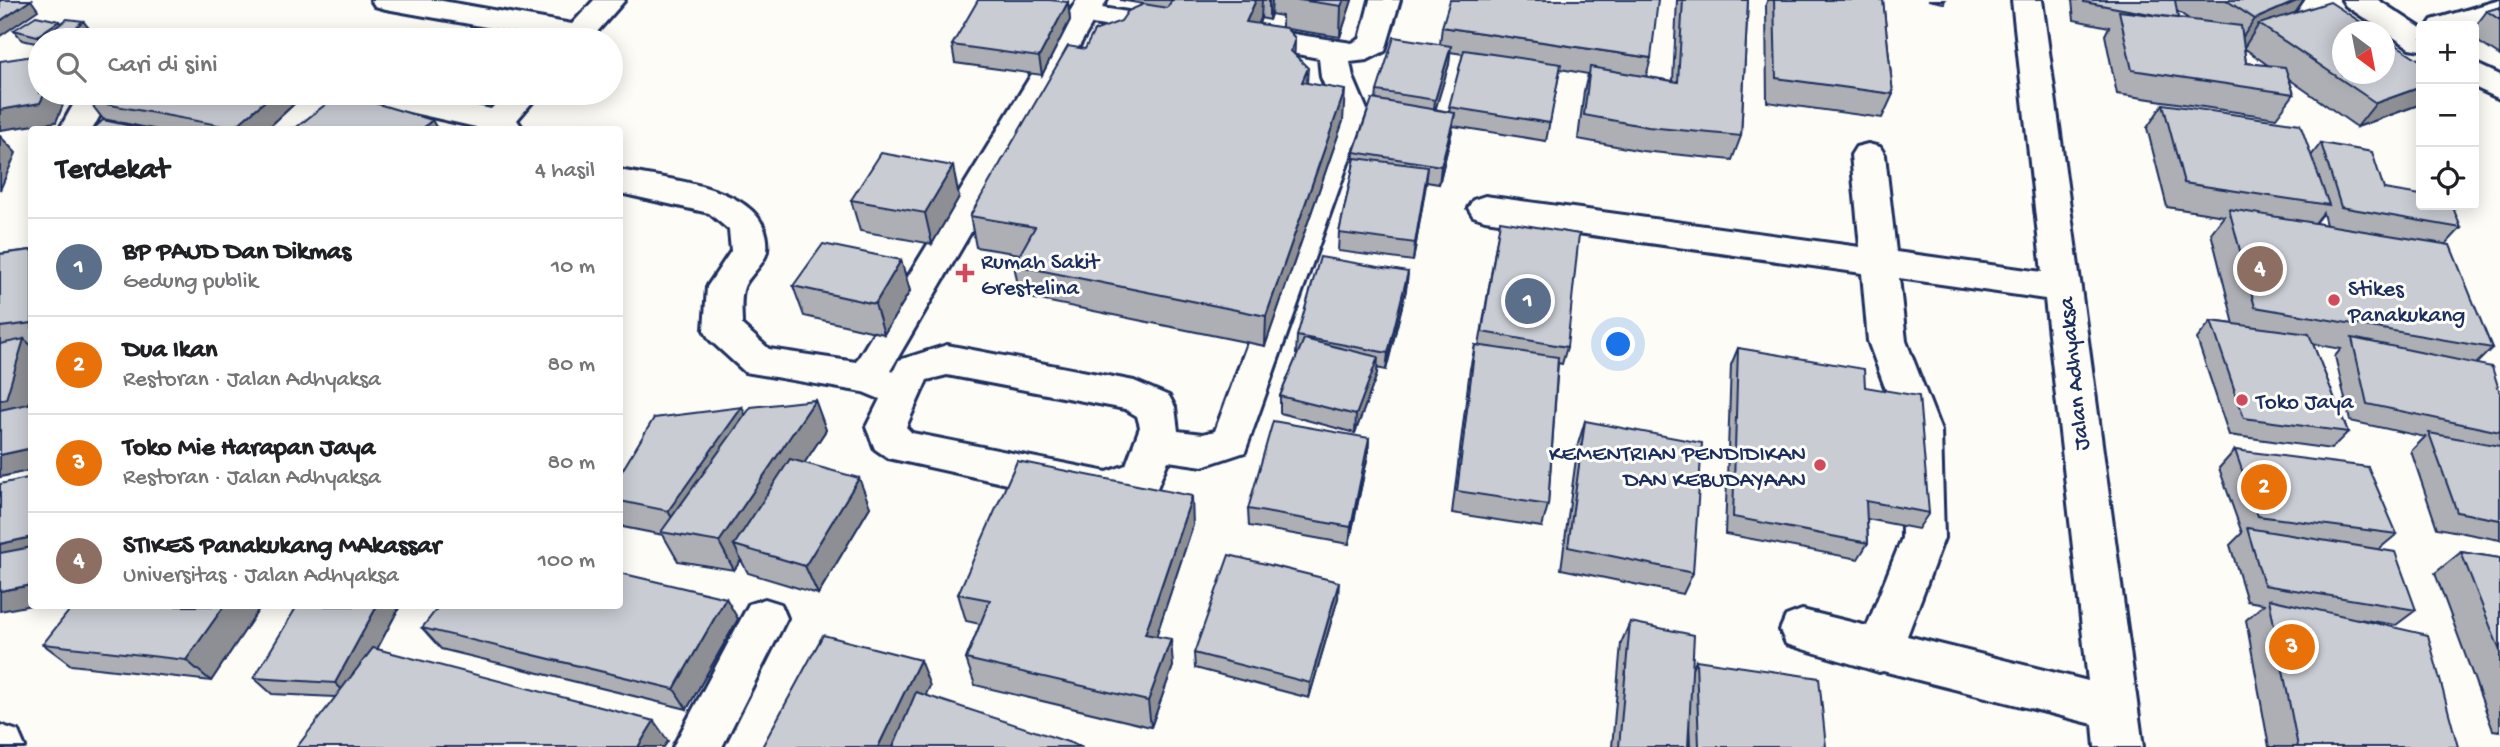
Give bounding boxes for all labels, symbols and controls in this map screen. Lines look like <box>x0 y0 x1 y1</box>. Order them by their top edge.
north arrow <box>2332 21 2395 84</box>
map controls <box>2416 21 2479 210</box>
button: + <box>2416 21 2479 84</box>
search box <box>28 28 623 105</box>
icon: search <box>52 48 90 86</box>
text: Cari di sini <box>108 51 218 82</box>
button: − <box>2416 84 2479 147</box>
button: locate <box>2416 147 2479 210</box>
text: Terdekat <box>56 154 169 189</box>
text: 4 hasil <box>535 158 595 185</box>
text: BP PAUD Dan Dikmas <box>123 238 351 269</box>
pin: 4 <box>2237 243 2283 295</box>
place label: Rumah Sakit Grestelina <box>981 250 1100 303</box>
text: 1 <box>74 254 84 281</box>
text: 10 m <box>551 254 595 281</box>
marker: Rumah Sakit Grestelina <box>955 263 975 283</box>
text: Gedung publik <box>123 269 258 296</box>
pin: 1 <box>1505 275 1551 327</box>
place label: Stikes Panakukang <box>2347 277 2465 330</box>
marker: Stikes Panakukang <box>2326 292 2342 308</box>
street label: Jalan Adhyaksa <box>2054 294 2097 452</box>
your location <box>1601 327 1635 361</box>
text: Dua Ikan <box>123 336 217 367</box>
text: 2 <box>73 352 85 379</box>
text: 80 m <box>548 352 595 379</box>
text: Restoran · Jalan Adhyaksa <box>123 367 381 394</box>
place label: Toko Jaya <box>2254 390 2355 417</box>
marker: Toko Jaya <box>2234 392 2250 408</box>
text: Toko Mie Harapan Jaya <box>123 434 375 465</box>
place label: KEMENTRIAN PENDIDIKAN DAN KEBUDAYAAN <box>1549 442 1806 495</box>
text: 3 <box>73 450 85 477</box>
text: 80 m <box>548 450 595 477</box>
marker: KEMENTRIAN PENDIDIKAN DAN KEBUDAYAAN <box>1812 457 1828 473</box>
pin: 2 <box>2241 461 2287 513</box>
text: Restoran · Jalan Adhyaksa <box>123 465 381 492</box>
text: STIKES Panakukang MAkassar <box>123 532 441 563</box>
text: 4 <box>74 548 84 575</box>
text: 100 m <box>538 548 595 575</box>
text: Universitas · Jalan Adhyaksa <box>123 563 399 590</box>
pin: 3 <box>2269 621 2315 673</box>

